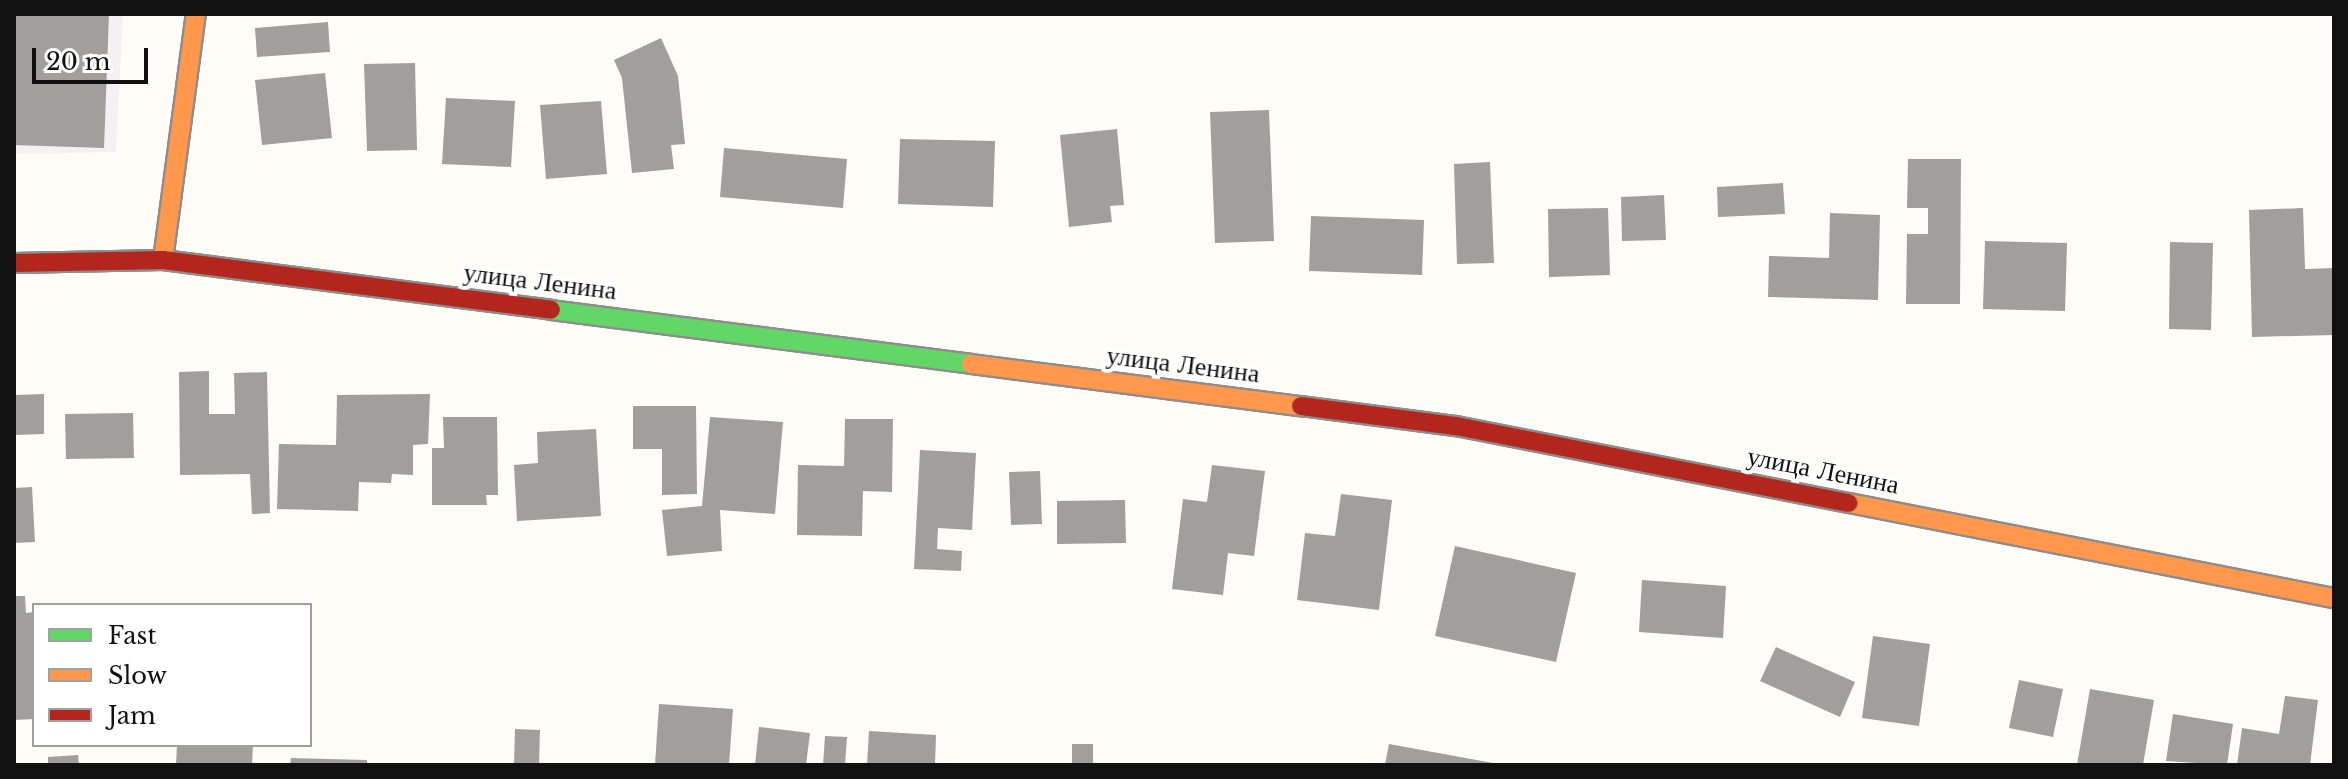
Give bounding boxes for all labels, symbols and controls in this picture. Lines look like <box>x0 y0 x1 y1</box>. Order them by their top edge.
scale bar <box>36 32 152 82</box>
text: 20 m <box>46 47 111 76</box>
street label: улица Ленина <box>462 257 618 307</box>
street label: улица Ленина <box>1105 340 1261 390</box>
street label: улица Ленина <box>1744 441 1902 501</box>
legend <box>32 603 312 747</box>
text: Fast <box>108 621 156 650</box>
text: Slow <box>108 661 167 690</box>
text: Jam <box>108 701 156 730</box>

